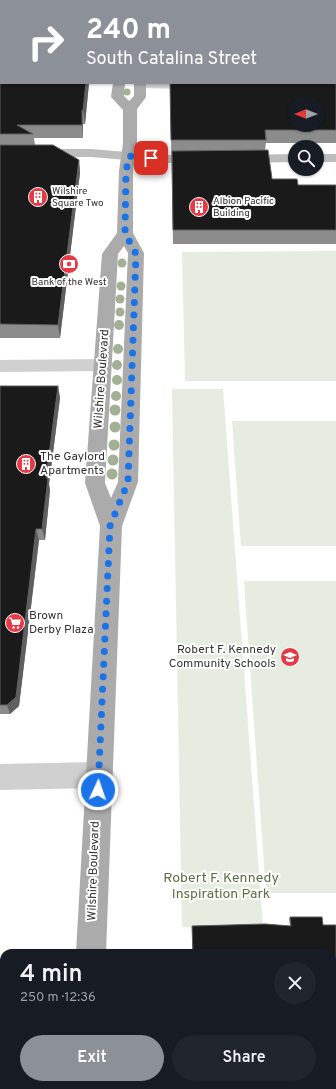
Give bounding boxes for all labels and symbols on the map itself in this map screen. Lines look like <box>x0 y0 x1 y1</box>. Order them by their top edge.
north arrow <box>288 96 324 132</box>
pin <box>134 141 168 175</box>
place label: Wilshire Square Two <box>52 185 104 210</box>
building icon: Wilshire Square Two <box>27 186 49 208</box>
place label: Albion Pacific Building <box>213 195 274 220</box>
building icon: Albion Pacific Building <box>188 196 210 218</box>
bank icon: Bank of the West <box>58 253 80 275</box>
place label: Bank of the West <box>31 276 107 289</box>
street label: Wilshire Boulevard <box>91 329 113 429</box>
place label: The Gaylord Apartments <box>40 449 105 479</box>
building icon: The Gaylord Apartments <box>15 453 37 475</box>
place label: Brown Derby Plaza <box>29 608 94 638</box>
supermarket icon: Brown Derby Plaza <box>4 612 26 634</box>
place label: Robert F. Kennedy Community Schools <box>169 642 276 672</box>
school or university icon: Robert F. Kennedy Community Schools <box>279 646 301 668</box>
position arrow <box>77 769 119 811</box>
street label: Wilshire Boulevard <box>84 821 104 921</box>
park label: Robert F. Kennedy Inspiration Park <box>163 870 279 903</box>

